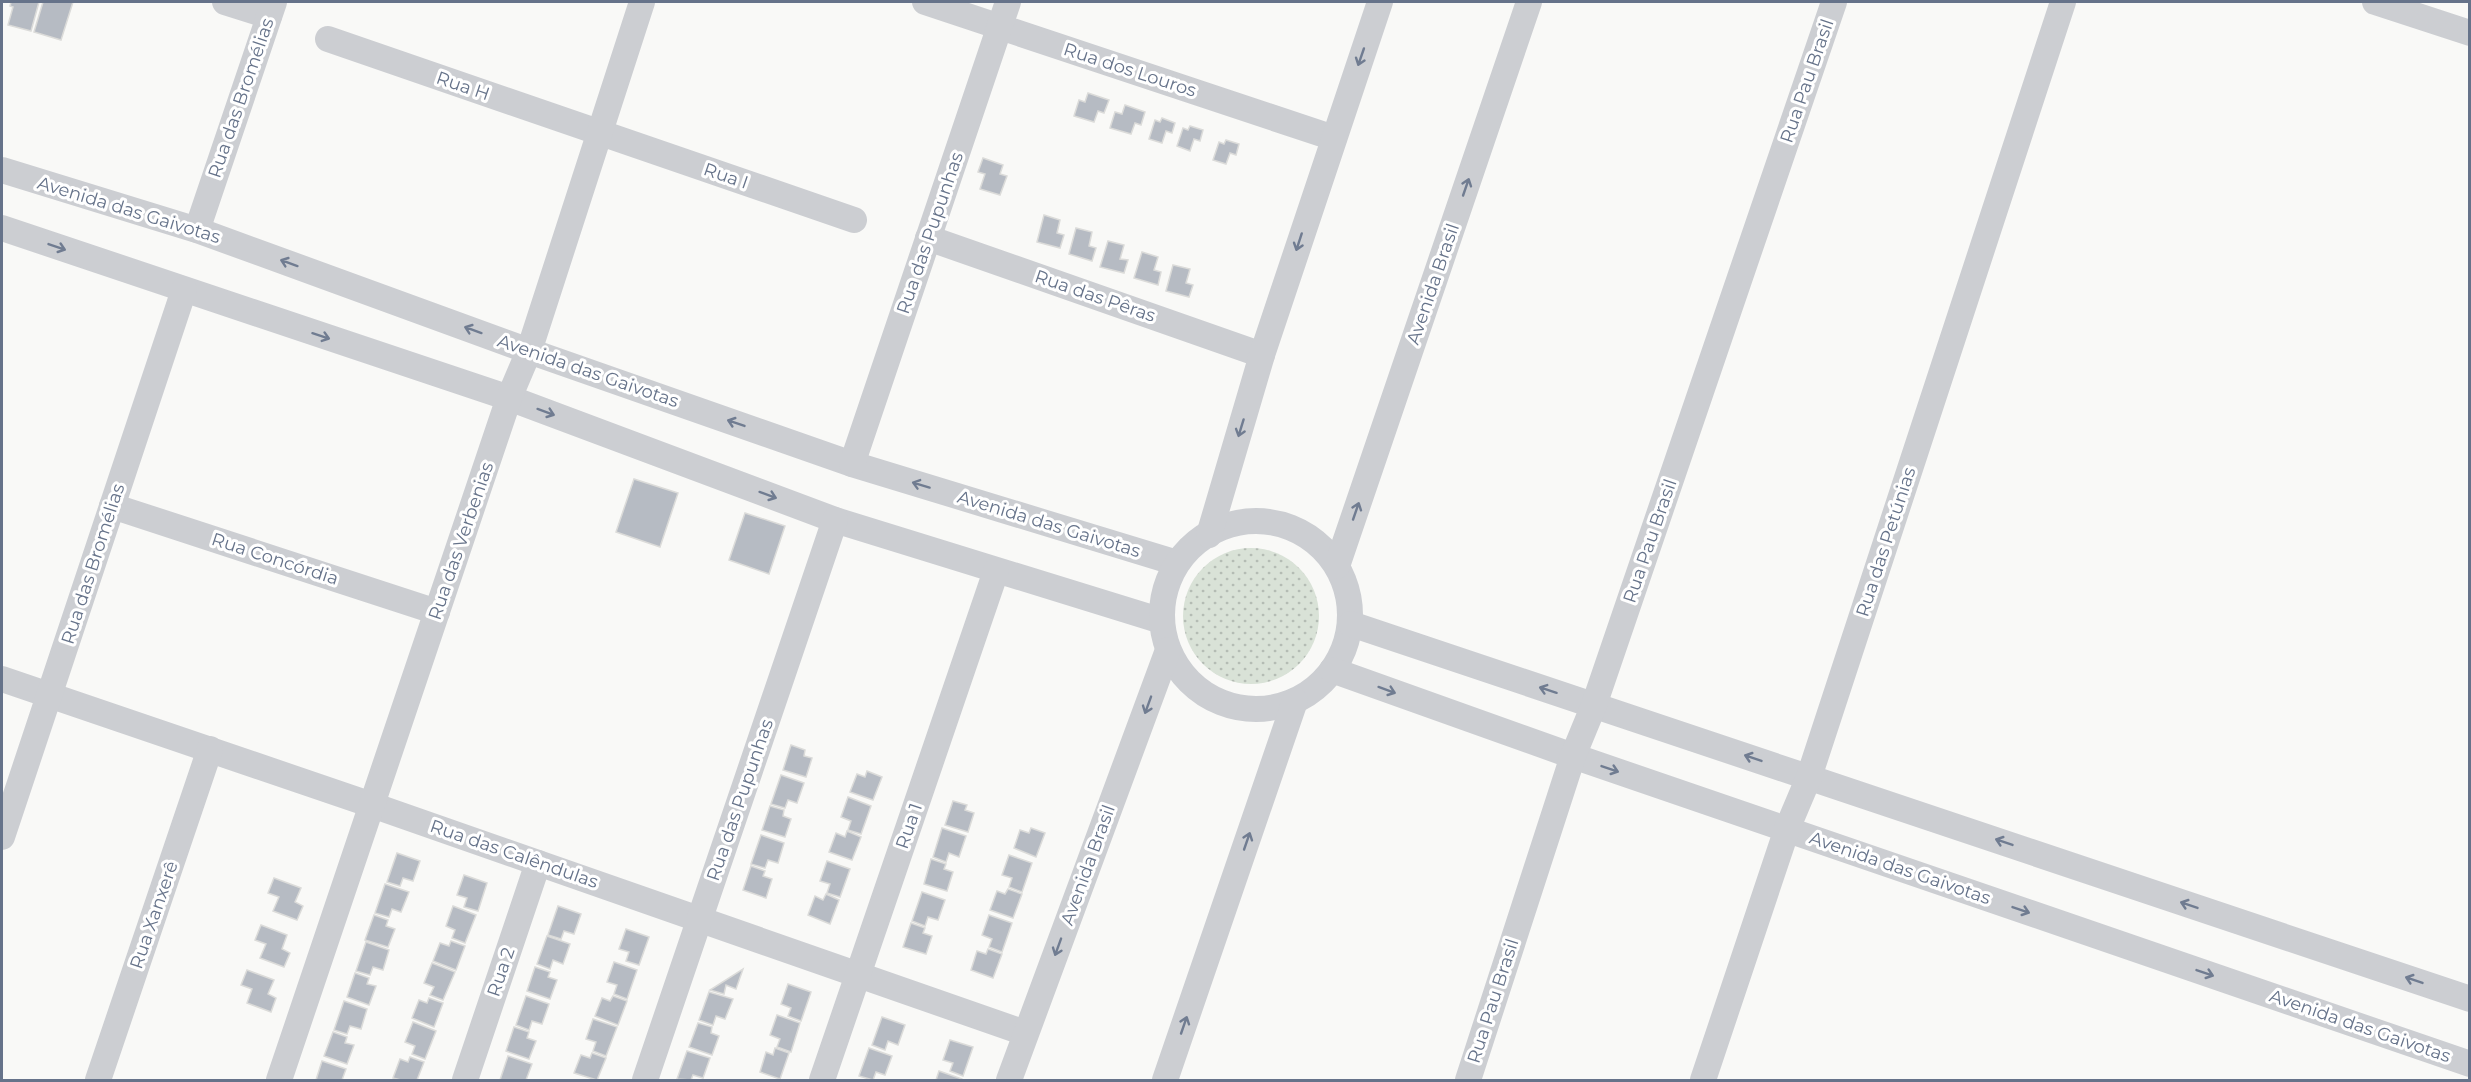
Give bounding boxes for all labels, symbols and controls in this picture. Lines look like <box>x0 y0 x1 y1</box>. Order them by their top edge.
street label: Rua das Bromélias <box>203 15 279 181</box>
street label: Rua Pau Brasil <box>1775 16 1839 146</box>
street label: Rua dos Louros <box>1061 38 1199 102</box>
one-way arrow <box>1355 47 1366 66</box>
street label: Rua H <box>433 67 493 105</box>
street label: Rua das Pupunhas <box>892 149 968 317</box>
street label: Rua I <box>701 158 751 194</box>
street label: Avenida das Gaivotas <box>35 172 223 248</box>
one-way arrow <box>1461 178 1472 197</box>
street label: Avenida Brasil <box>1402 221 1464 347</box>
one-way arrow <box>1293 232 1304 251</box>
one-way arrow <box>47 242 66 253</box>
one-way arrow <box>281 257 299 268</box>
street label: Rua das Pêras <box>1032 265 1158 327</box>
one-way arrow <box>464 324 482 335</box>
street label: Avenida das Gaivotas <box>495 330 682 412</box>
one-way arrow <box>311 331 330 342</box>
one-way arrow <box>536 408 555 419</box>
one-way arrow <box>727 417 745 428</box>
one-way arrow <box>1235 418 1246 437</box>
street label: Rua das Verbenias <box>424 459 498 623</box>
street label: Rua das Petúnias <box>1851 464 1921 620</box>
street label: Rua Pau Brasil <box>1618 476 1682 606</box>
one-way arrow <box>911 479 930 490</box>
street label: Rua das Bromélias <box>57 481 129 647</box>
street label: Avenida das Gaivotas <box>955 486 1143 562</box>
one-way arrow <box>758 490 777 501</box>
one-way arrow <box>1351 502 1362 521</box>
street label: Rua Concórdia <box>209 528 341 590</box>
one-way arrow <box>1539 683 1558 694</box>
one-way arrow <box>1377 685 1396 696</box>
one-way arrow <box>1142 695 1153 714</box>
street label: Rua das Pupunhas <box>702 716 778 884</box>
one-way arrow <box>1744 752 1763 763</box>
one-way arrow <box>1600 764 1619 775</box>
street label: Rua 1 <box>891 800 927 852</box>
street label: Avenida Brasil <box>1056 802 1120 928</box>
street label: Rua das Calêndulas <box>427 815 601 893</box>
street label: Avenida das Gaivotas <box>1807 827 1994 909</box>
one-way arrow <box>1243 832 1254 851</box>
one-way arrow <box>1996 836 2014 847</box>
street label: Rua Xanxerê <box>125 858 183 972</box>
one-way arrow <box>2180 898 2199 909</box>
one-way arrow <box>2011 905 2030 916</box>
street label: Rua Pau Brasil <box>1463 936 1523 1066</box>
one-way arrow <box>1051 937 1062 956</box>
street label: Rua 2 <box>482 944 520 1000</box>
one-way arrow <box>2195 969 2214 980</box>
one-way arrow <box>2405 974 2424 985</box>
street label: Avenida das Gaivotas <box>2267 985 2454 1067</box>
one-way arrow <box>1179 1016 1190 1035</box>

